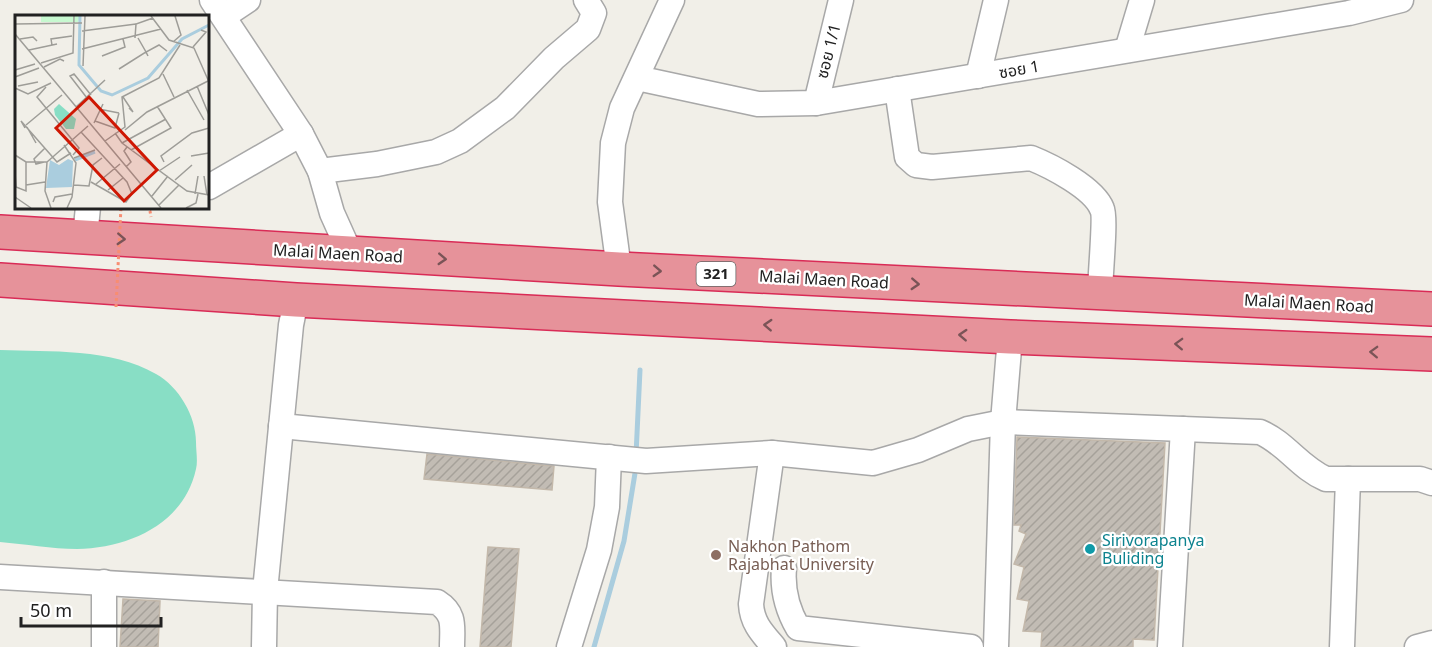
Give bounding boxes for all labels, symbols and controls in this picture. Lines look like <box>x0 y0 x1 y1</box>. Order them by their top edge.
inset map <box>15 15 208 208</box>
street label: ซอย 1/1 <box>811 21 845 81</box>
street label: ซอย 1 <box>997 55 1041 83</box>
one-way arrow <box>117 233 126 246</box>
street label: Malai Maen Road <box>273 239 403 267</box>
one-way arrow <box>437 252 446 265</box>
road number: 321 <box>696 262 736 286</box>
one-way arrow <box>653 265 662 278</box>
street label: Malai Maen Road <box>759 265 889 293</box>
one-way arrow <box>911 277 920 290</box>
street label: Malai Maen Road <box>1244 289 1374 317</box>
one-way arrow <box>764 318 773 331</box>
one-way arrow <box>958 328 967 341</box>
one-way arrow <box>1174 338 1183 351</box>
one-way arrow <box>1369 346 1378 359</box>
place label: Sirivorapanya Buliding <box>1102 529 1205 569</box>
place label: Nakhon Pathom Rajabhat University <box>728 535 875 575</box>
marker: Sirivorapanya Buliding <box>1083 542 1097 556</box>
marker: Nakhon Pathom Rajabhat University <box>709 548 723 562</box>
scale bar <box>21 590 160 628</box>
text: 50 m <box>30 598 72 622</box>

